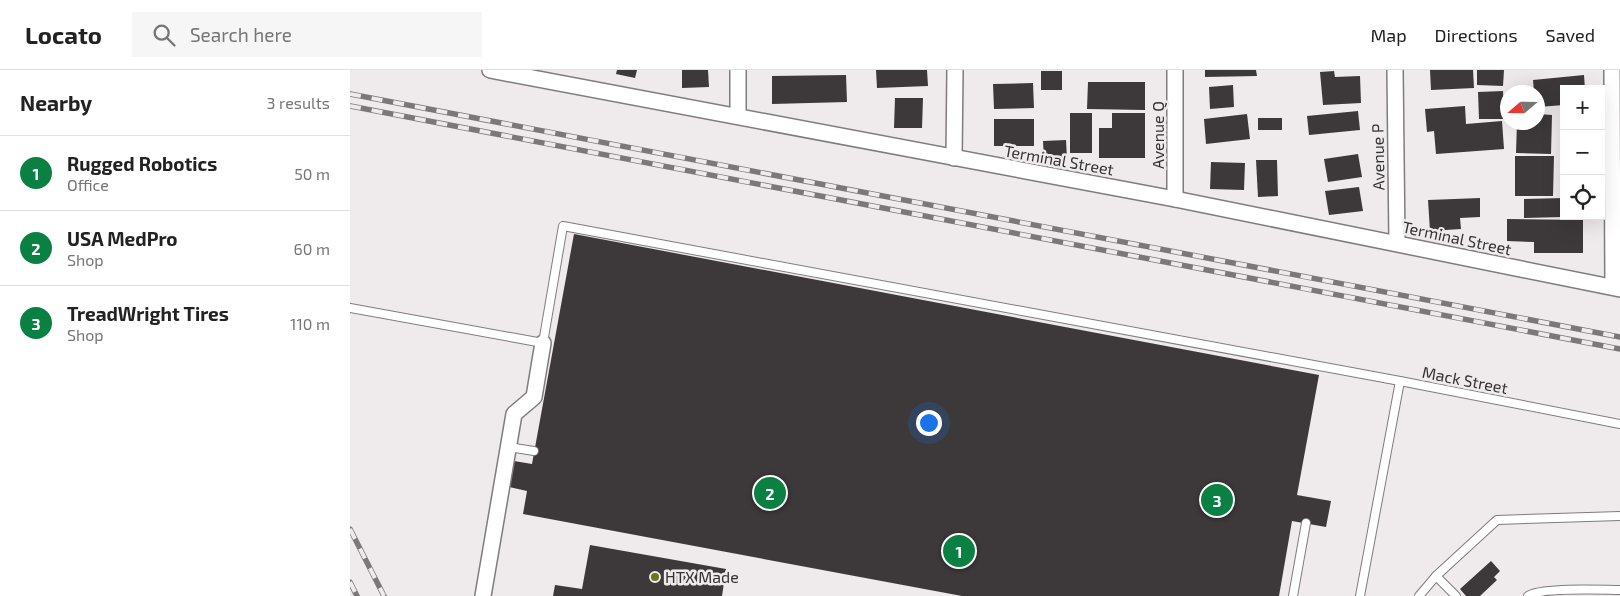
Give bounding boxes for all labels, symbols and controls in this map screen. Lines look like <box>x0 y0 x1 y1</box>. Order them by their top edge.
search box <box>132 12 482 57</box>
text: Locato <box>25 20 102 49</box>
icon: search <box>150 21 178 49</box>
text: Search here <box>190 23 292 46</box>
text: Map <box>1370 24 1407 46</box>
text: Directions <box>1435 24 1518 46</box>
text: Saved <box>1546 24 1595 46</box>
north arrow <box>1500 85 1545 130</box>
map controls <box>1560 85 1605 220</box>
button: + <box>1560 85 1605 130</box>
text: Nearby <box>20 90 92 115</box>
text: 3 results <box>267 93 330 112</box>
street label: Avenue Q <box>1148 101 1168 169</box>
street label: Avenue P <box>1367 124 1388 190</box>
button: − <box>1560 130 1605 175</box>
street label: Terminal Street <box>1003 141 1115 178</box>
text: Rugged Robotics <box>67 152 217 175</box>
text: 1 <box>33 164 39 183</box>
text: 50 m <box>294 164 330 183</box>
text: Office <box>67 175 109 194</box>
button: locate <box>1560 175 1605 220</box>
street label: Terminal Street <box>1401 217 1513 258</box>
text: USA MedPro <box>67 227 178 250</box>
text: 2 <box>31 239 41 258</box>
text: 60 m <box>294 239 330 258</box>
text: Shop <box>67 250 104 269</box>
text: TreadWright Tires <box>67 302 229 325</box>
text: 3 <box>31 314 41 333</box>
text: 110 m <box>290 314 330 333</box>
text: Shop <box>67 325 104 344</box>
street label: Mack Street <box>1421 362 1509 397</box>
your location <box>916 410 942 436</box>
pin: 2 <box>754 474 786 512</box>
pin: 3 <box>1201 481 1233 519</box>
pin: 1 <box>943 532 975 570</box>
place label: HTX Made <box>665 567 739 586</box>
marker: HTX Made <box>649 571 661 583</box>

